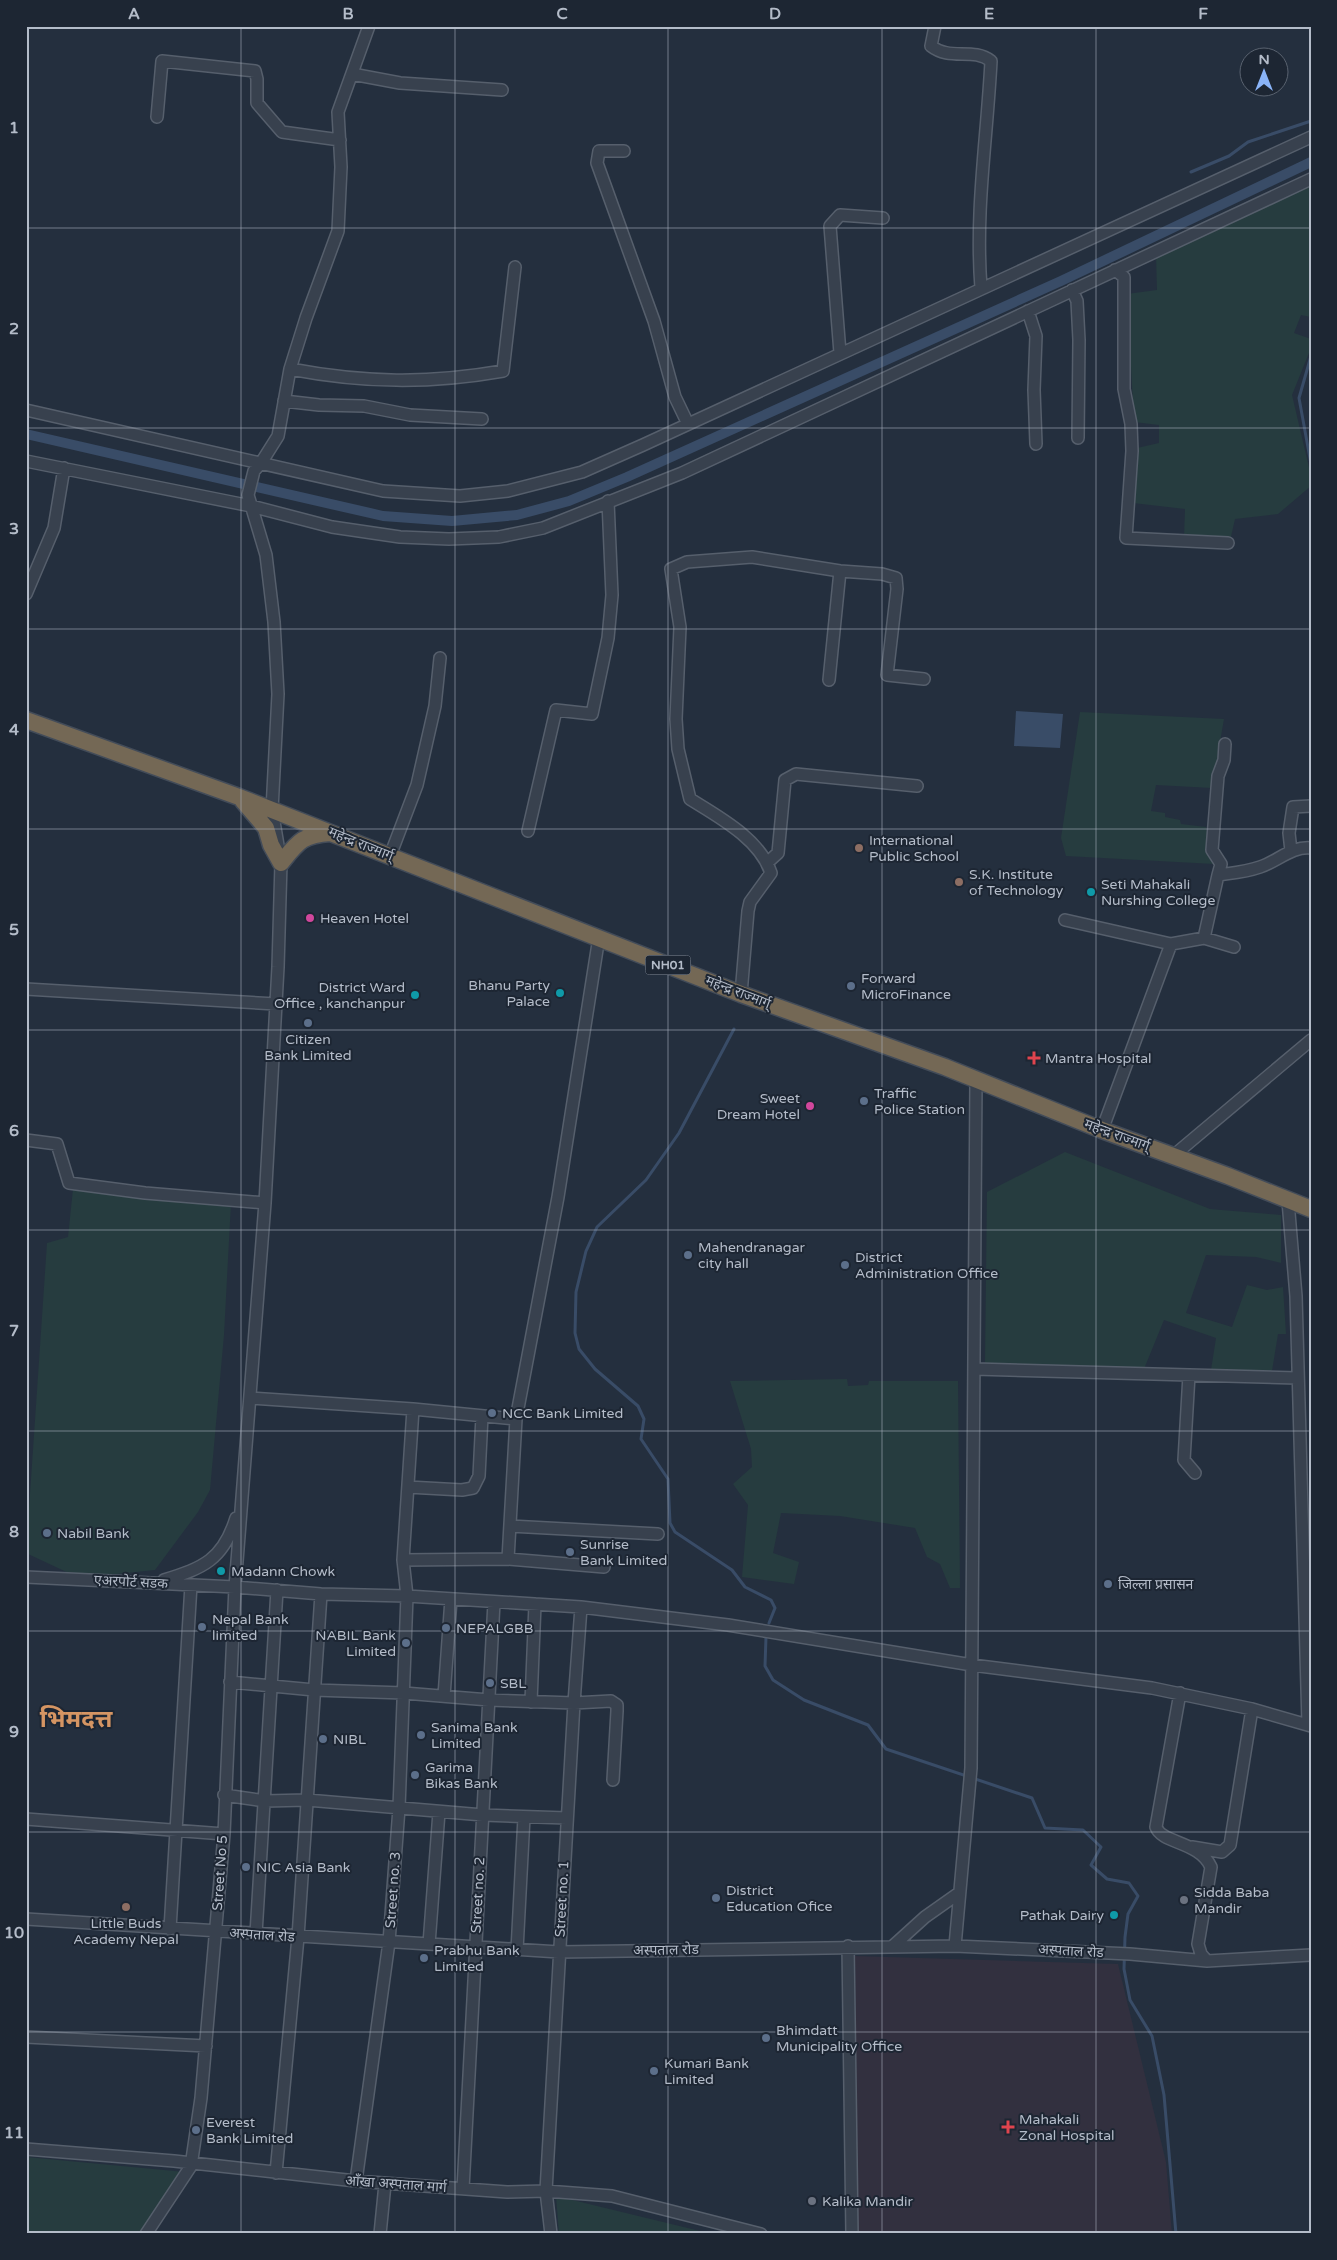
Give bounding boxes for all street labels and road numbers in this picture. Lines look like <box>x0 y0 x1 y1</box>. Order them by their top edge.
street label: महेन्द्र राज्मार्ग् <box>326 822 398 866</box>
road number: NH01 <box>646 956 690 974</box>
street label: महेन्द्र राज्मार्ग् <box>703 971 775 1014</box>
street label: महेन्द्र राज्मार्ग् <box>1082 1114 1154 1156</box>
street label: एअरपोर्ट सडक <box>94 1572 169 1592</box>
street label: Street No 5 <box>209 1835 231 1911</box>
street label: Street no. 3 <box>382 1851 404 1929</box>
street label: Street no. 2 <box>468 1856 488 1934</box>
street label: Street no. 1 <box>552 1860 572 1938</box>
street label: अस्पताल रोड <box>229 1924 296 1946</box>
street label: अस्पताल रोड <box>633 1941 699 1959</box>
street label: अस्पताल रोड <box>1038 1941 1105 1961</box>
street label: आँखा अस्पताल मार्ग <box>345 2171 449 2196</box>

